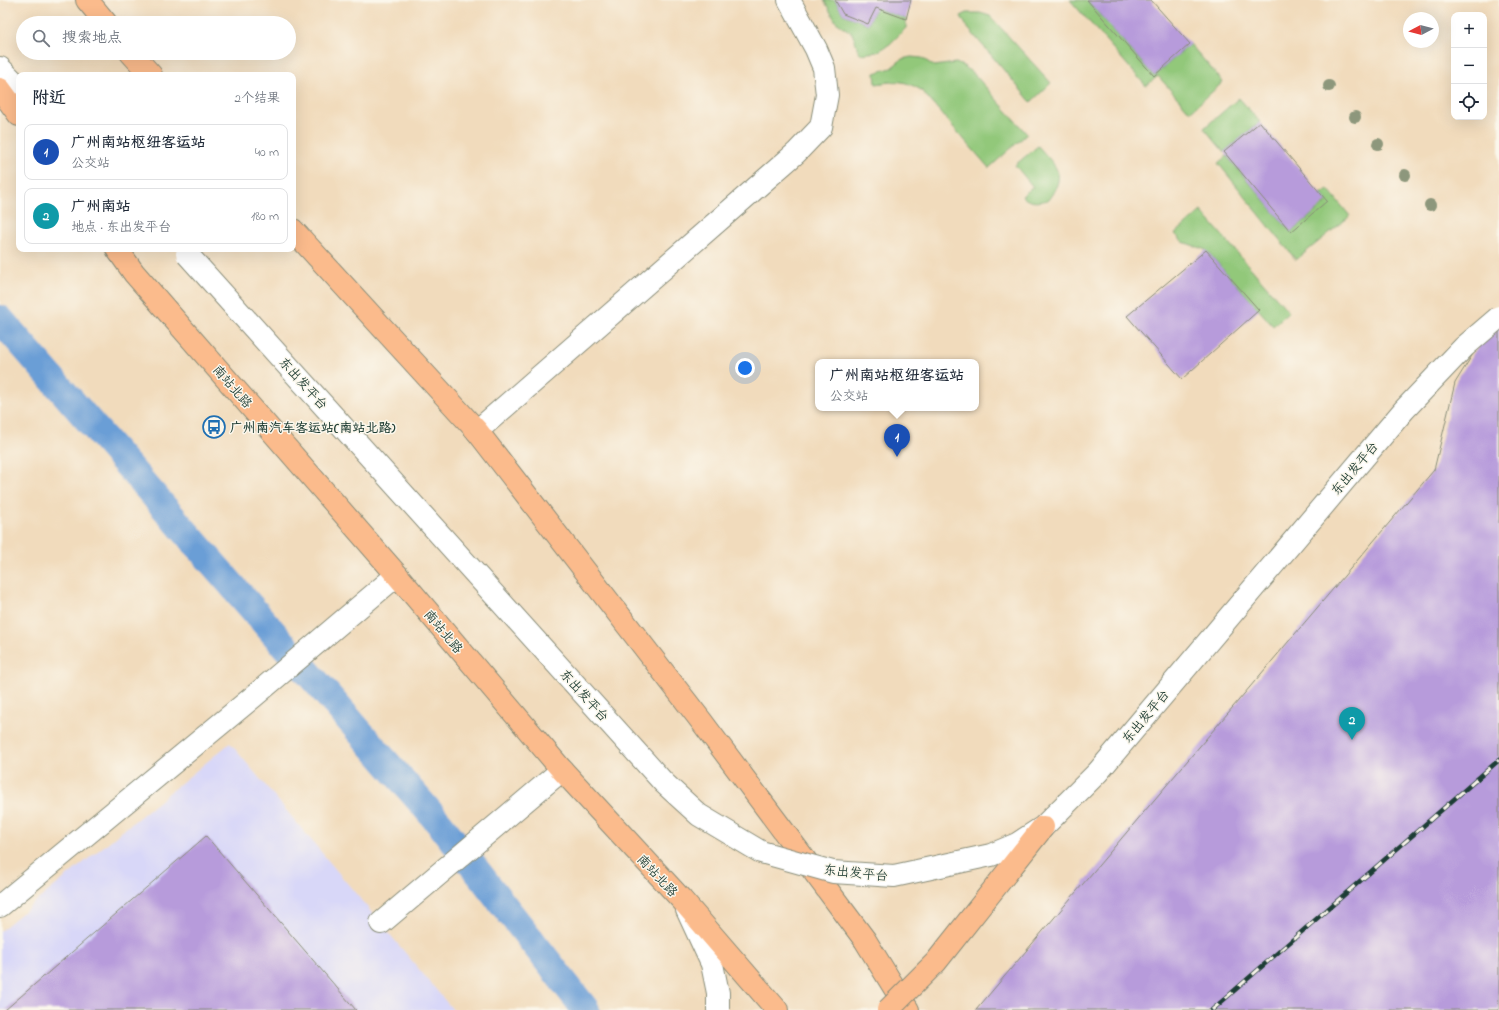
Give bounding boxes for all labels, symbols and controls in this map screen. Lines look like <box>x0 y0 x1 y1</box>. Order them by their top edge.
north arrow <box>1403 12 1439 48</box>
map controls <box>1451 12 1487 120</box>
button: + <box>1451 12 1487 48</box>
search box <box>16 16 296 60</box>
icon: search <box>30 27 52 49</box>
text: 搜索地点 <box>62 27 122 49</box>
button: − <box>1451 48 1487 84</box>
button: locate <box>1451 84 1487 120</box>
text: 附近 <box>32 86 66 111</box>
text: 2个结果 <box>235 89 280 108</box>
text: 广州南站枢纽客运站 <box>71 132 206 154</box>
text: 1 <box>44 143 48 162</box>
text: 40 m <box>255 143 279 162</box>
text: 公交站 <box>71 154 110 173</box>
text: 广州南站 <box>71 196 131 218</box>
text: 2 <box>43 207 49 226</box>
text: 180 m <box>251 207 279 226</box>
text: 地点 · 东出发平台 <box>71 218 171 237</box>
street label: 东出发平台 <box>274 353 332 415</box>
your location <box>735 358 755 378</box>
popup <box>815 359 979 411</box>
street label: 南站北路 <box>208 361 256 413</box>
text: 广州南站枢纽客运站 <box>829 365 965 387</box>
text: 公交站 <box>829 387 869 406</box>
bus stop icon: 广州南汽车客运站(南站北路) <box>201 414 227 440</box>
place label: 广州南汽车客运站(南站北路) <box>230 419 395 438</box>
pin: 1 <box>884 424 910 457</box>
street label: 东出发平台 <box>1327 438 1383 500</box>
street label: 南站北路 <box>419 606 467 658</box>
street label: 东出发平台 <box>555 665 613 727</box>
street label: 东出发平台 <box>1118 686 1174 748</box>
pin: 2 <box>1339 707 1365 740</box>
street label: 南站北路 <box>632 851 682 902</box>
street label: 东出发平台 <box>823 861 889 886</box>

